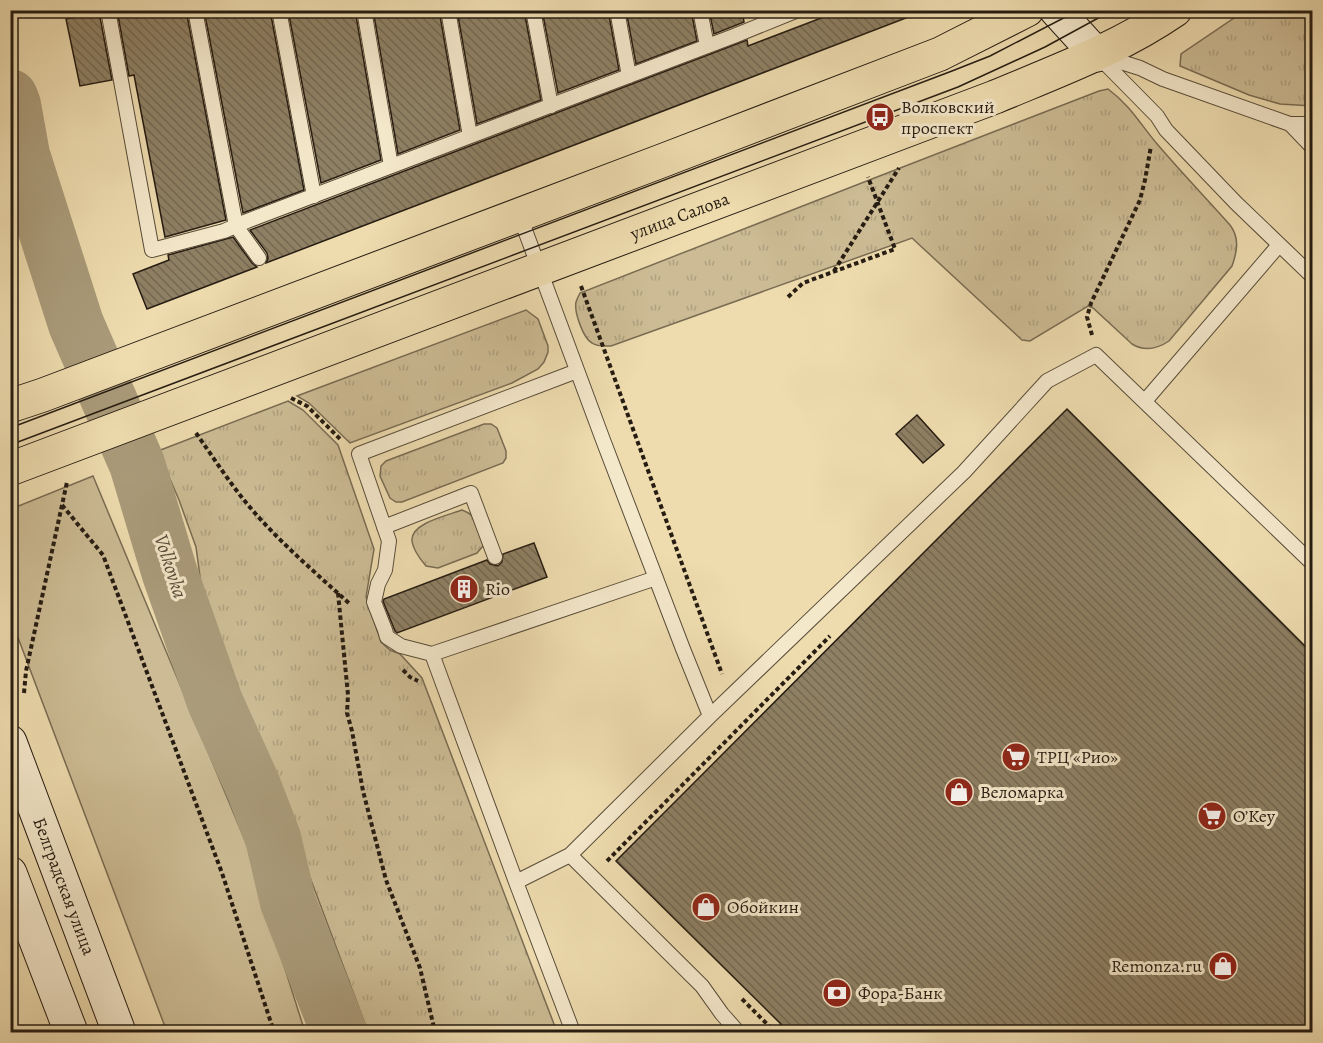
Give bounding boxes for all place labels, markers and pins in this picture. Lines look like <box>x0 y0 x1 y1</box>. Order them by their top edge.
place label: Волковский проспект <box>901 95 995 140</box>
bus stop icon: Волковский проспект <box>864 101 896 133</box>
building icon: Rio <box>448 573 480 605</box>
place label: Rio <box>485 577 510 601</box>
supermarket icon: ТРЦ «Рио» <box>1000 741 1032 773</box>
place label: ТРЦ «Рио» <box>1037 745 1118 769</box>
shop icon: Веломарка <box>943 776 975 808</box>
place label: Веломарка <box>980 780 1065 804</box>
supermarket icon: O’Key <box>1196 800 1228 832</box>
place label: O’Key <box>1233 804 1276 828</box>
shop icon: Обойкин <box>690 891 722 923</box>
place label: Обойкин <box>727 895 799 919</box>
shop icon: Remonza.ru <box>1207 950 1239 982</box>
place label: Remonza.ru <box>1111 954 1202 978</box>
bank icon: Фора-Банк <box>821 977 853 1009</box>
place label: Фора-Банк <box>858 981 943 1005</box>

